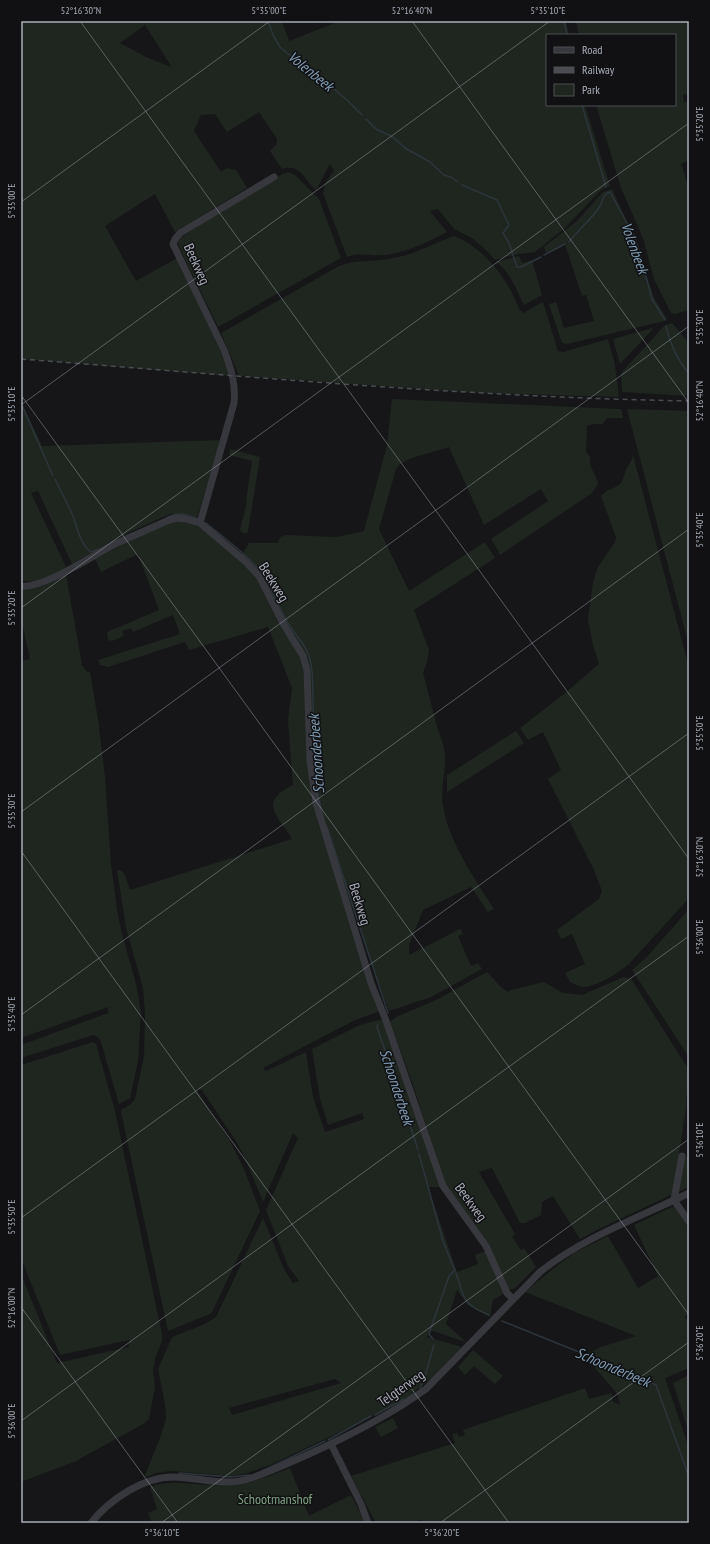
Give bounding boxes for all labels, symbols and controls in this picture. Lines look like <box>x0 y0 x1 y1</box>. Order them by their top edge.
text: 52°16'30"N <box>61 4 101 17</box>
text: 5°35'00"E <box>252 4 286 17</box>
text: 52°16'40"N <box>392 4 432 17</box>
text: 5°35'10"E <box>531 4 565 17</box>
legend <box>546 34 676 106</box>
text: Road <box>582 42 602 57</box>
water label: Volenbeek <box>284 47 339 97</box>
text: Railway <box>582 62 615 77</box>
text: Park <box>582 82 600 97</box>
text: 5°35'20"E <box>693 107 706 141</box>
text: 5°35'00"E <box>5 184 18 218</box>
water label: Volenbeek <box>617 220 654 278</box>
street label: Beekweg <box>180 241 214 287</box>
text: 5°35'30"E <box>693 310 706 344</box>
text: 52°16'40"N <box>693 381 706 421</box>
text: 5°35'10"E <box>5 387 18 421</box>
text: 5°35'40"E <box>693 513 706 547</box>
street label: Beekweg <box>255 559 293 605</box>
text: 5°35'20"E <box>5 591 18 625</box>
water label: Schoonderbeek <box>304 712 328 794</box>
text: 5°35'50"E <box>693 716 706 750</box>
text: 5°35'30"E <box>5 794 18 828</box>
text: 52°16'30"N <box>693 837 706 877</box>
street label: Beekweg <box>345 881 375 927</box>
text: 5°36'00"E <box>693 920 706 954</box>
text: 5°35'40"E <box>5 997 18 1031</box>
water label: Schoonderbeek <box>376 1046 419 1130</box>
text: 5°36'10"E <box>693 1123 706 1157</box>
street label: Beekweg <box>451 1179 491 1225</box>
text: 5°35'50"E <box>5 1200 18 1234</box>
text: 52°16'00"N <box>5 1288 18 1328</box>
text: 5°36'20"E <box>693 1326 706 1360</box>
water label: Schoonderbeek <box>573 1343 655 1392</box>
street label: Telgterweg <box>374 1365 428 1411</box>
text: 5°36'00"E <box>5 1404 18 1438</box>
park label: Schootmanshof <box>238 1490 313 1508</box>
text: 5°36'10"E <box>145 1526 179 1539</box>
text: 5°36'20"E <box>425 1526 459 1539</box>

